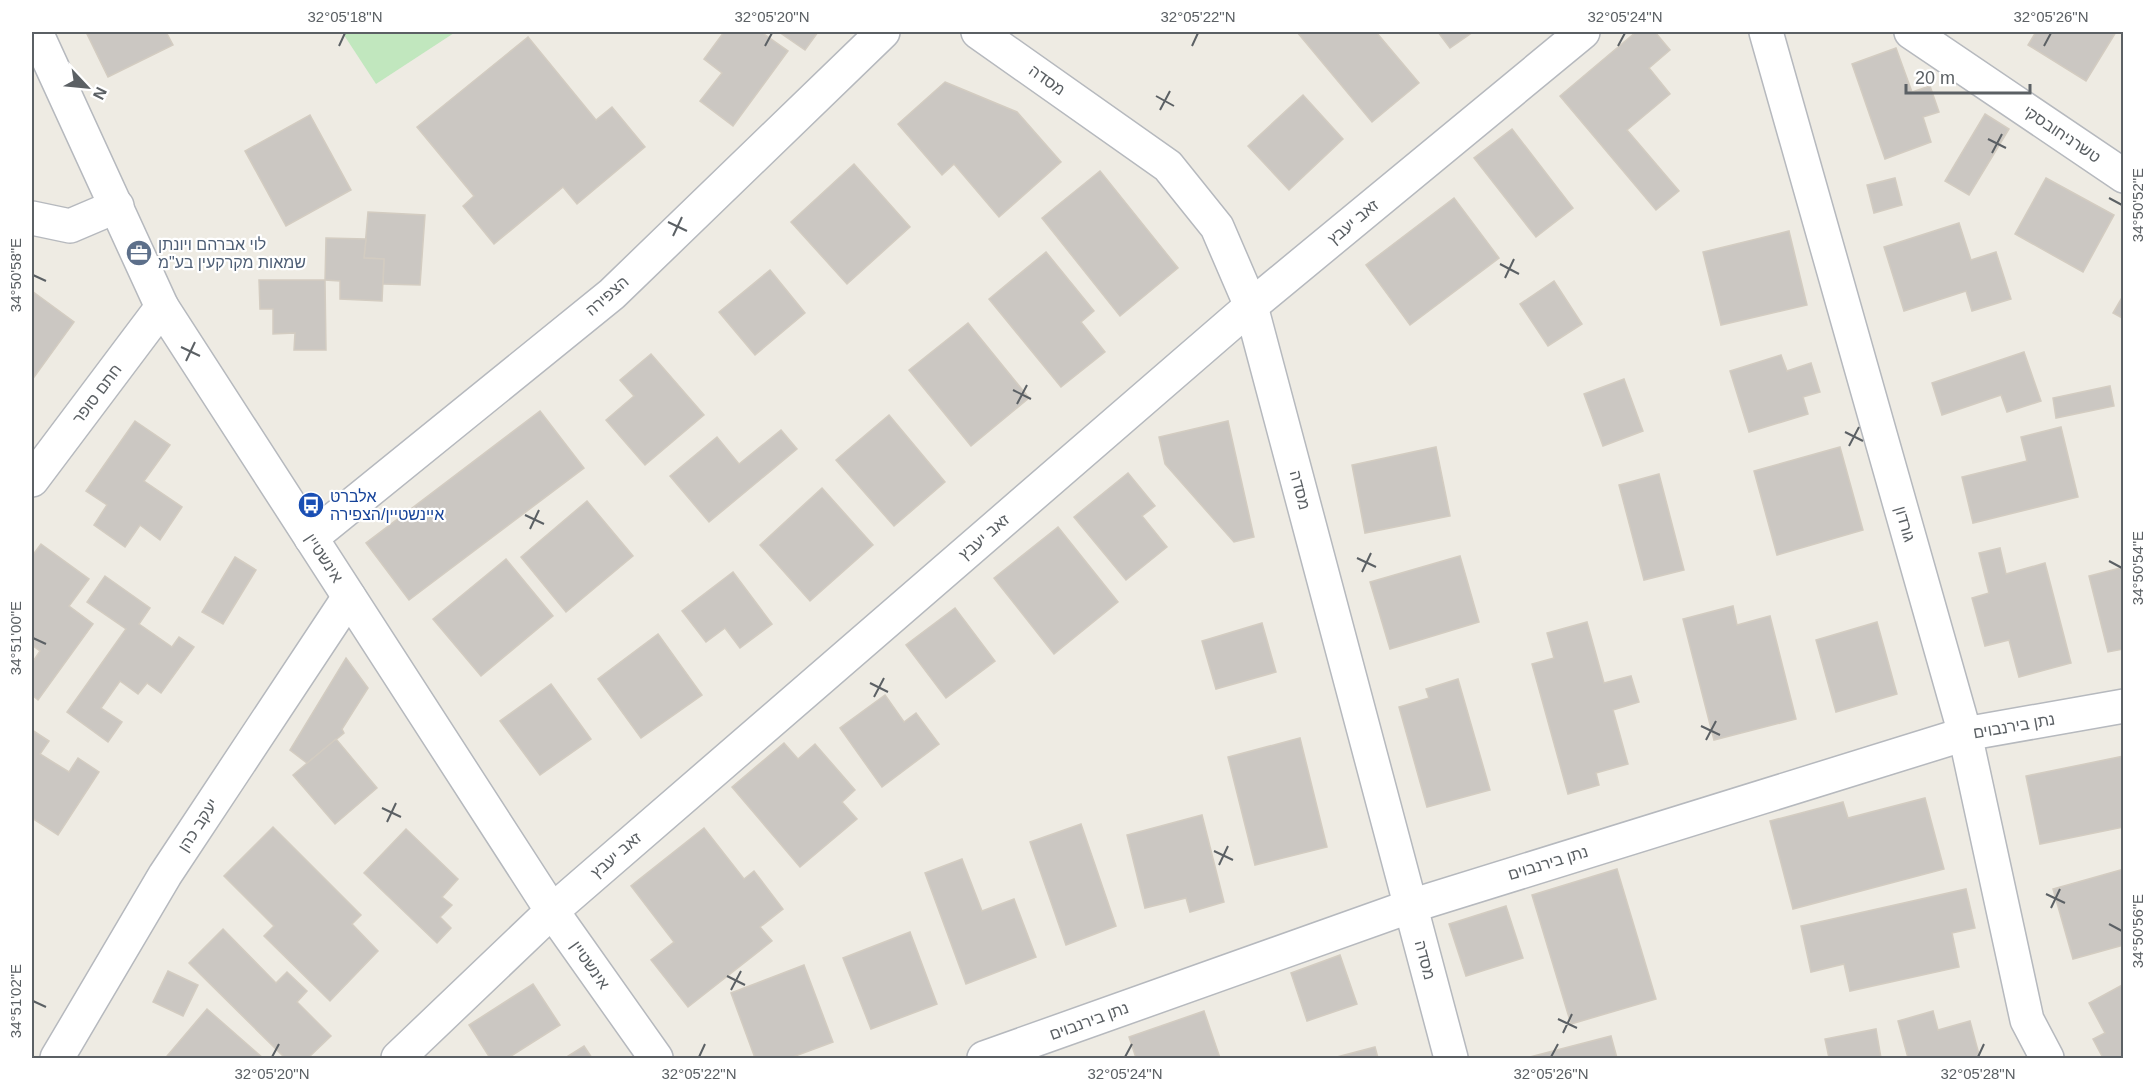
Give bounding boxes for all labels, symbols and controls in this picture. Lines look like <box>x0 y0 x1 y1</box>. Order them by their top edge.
text: 32°05'18"N <box>307 8 383 25</box>
text: 32°05'20"N <box>734 8 810 25</box>
text: 32°05'22"N <box>1160 8 1236 25</box>
text: 32°05'24"N <box>1587 8 1663 25</box>
text: 32°05'26"N <box>2013 8 2089 25</box>
north arrow <box>57 57 117 117</box>
scale bar <box>1906 57 2030 95</box>
street label: מסדה <box>1026 62 1068 98</box>
text: 20 m <box>1915 68 1955 88</box>
text: N <box>90 84 110 102</box>
street label: טשרניחובסקי <box>2020 102 2104 166</box>
text: 34°50'52"E <box>2129 168 2146 242</box>
street label: זאב יעבץ <box>1324 196 1382 248</box>
place label: לוי אברהם ויונתן שמאות מקרקעין בע"מ <box>158 236 306 271</box>
text: 34°50'58"E <box>7 238 24 312</box>
office icon: לוי אברהם ויונתן שמאות מקרקעין בע"מ <box>124 238 154 268</box>
street label: הצפירה <box>582 273 632 319</box>
street label: חתם סופר <box>69 361 125 427</box>
street label: מסדה <box>1287 468 1313 512</box>
place label: אלברט איינשטיין/הצפירה <box>330 488 444 523</box>
bus stop icon: אלברט איינשטיין/הצפירה <box>296 490 326 520</box>
street label: גורדון <box>1892 504 1918 544</box>
street label: זאב יעבץ <box>956 511 1012 563</box>
street label: אינשטיין <box>302 530 346 586</box>
text: 34°50'54"E <box>2129 531 2146 605</box>
text: 34°51'00"E <box>7 601 24 675</box>
street label: נתן בירנבוים <box>1972 710 2056 742</box>
street label: יעקב כהן <box>175 795 221 855</box>
street label: זאב יעבץ <box>588 829 644 881</box>
street label: נתן בירנבוים <box>1506 843 1590 883</box>
text: 34°50'56"E <box>2129 894 2146 968</box>
street label: אינשטיין <box>567 938 613 992</box>
street label: מסדה <box>1412 938 1438 982</box>
text: 34°51'02"E <box>7 964 24 1038</box>
street label: נתן בירנבוים <box>1047 999 1131 1043</box>
text: 32°05'20"N <box>234 1065 310 1082</box>
text: 32°05'22"N <box>661 1065 737 1082</box>
text: 32°05'24"N <box>1087 1065 1163 1082</box>
text: 32°05'26"N <box>1513 1065 1589 1082</box>
text: 32°05'28"N <box>1940 1065 2016 1082</box>

